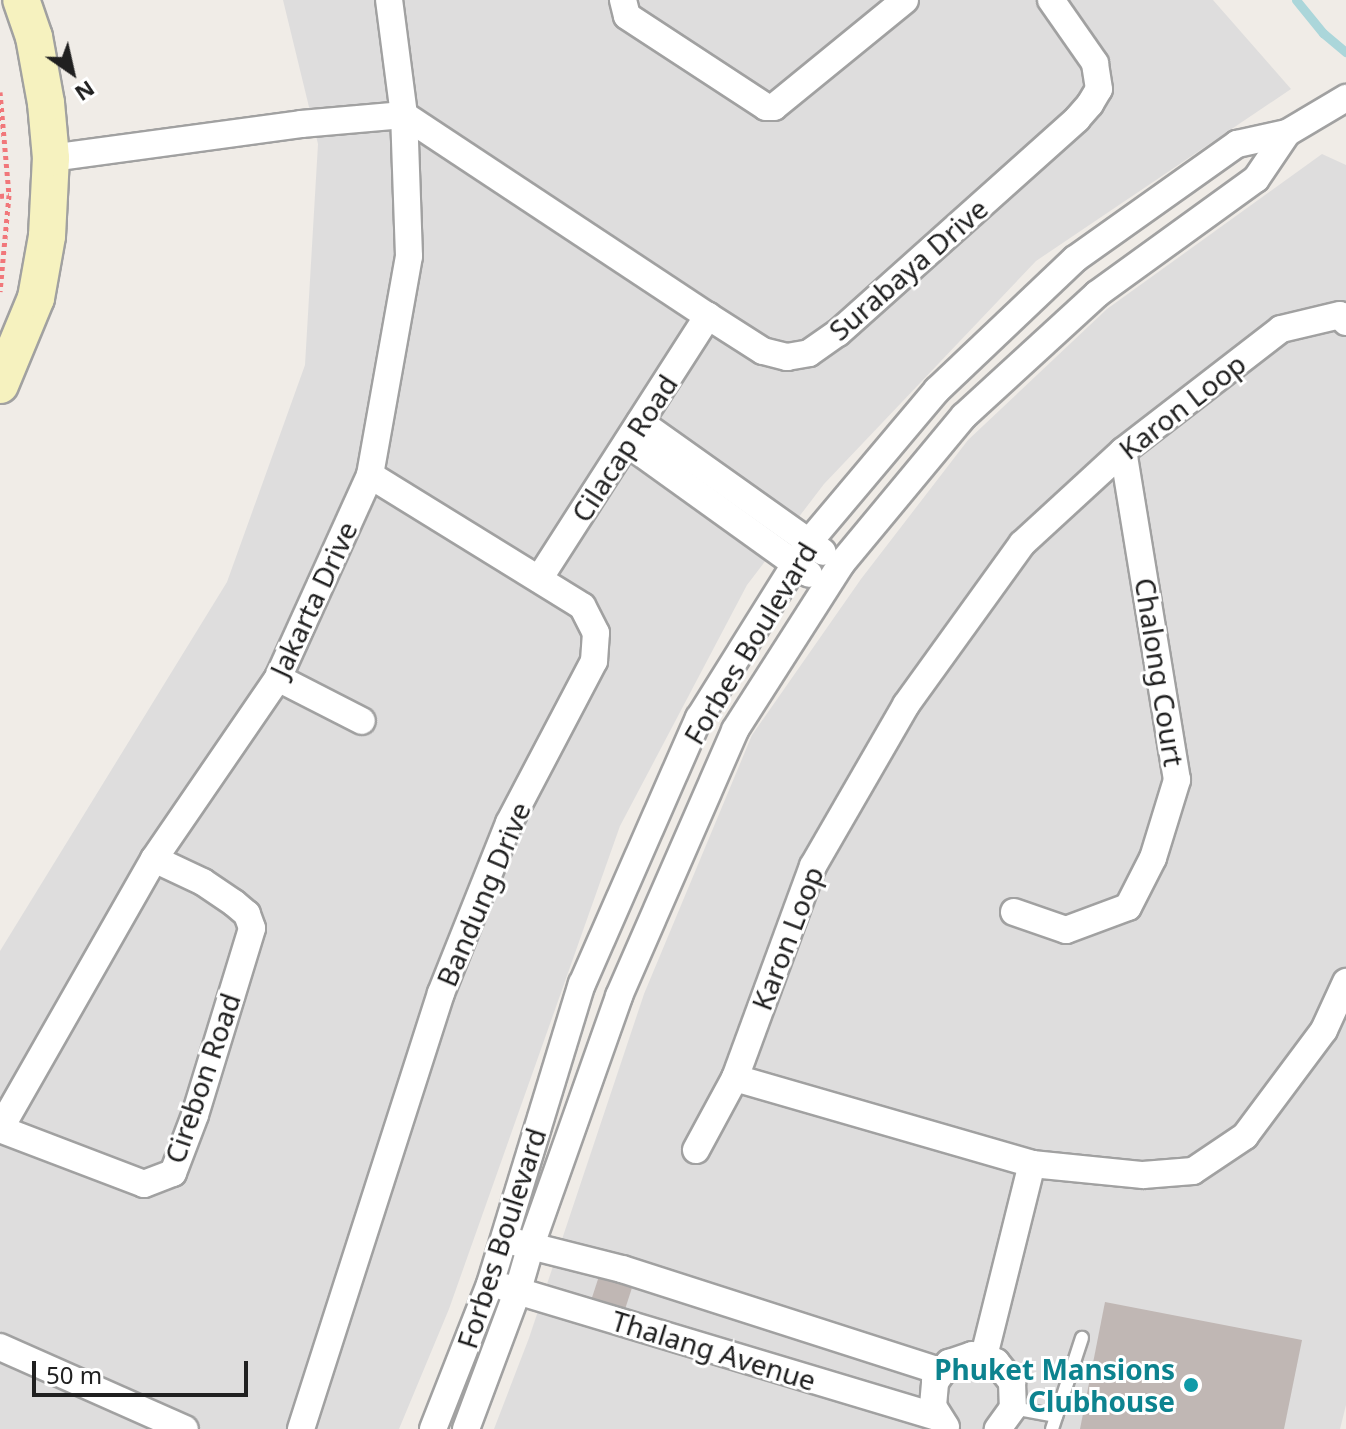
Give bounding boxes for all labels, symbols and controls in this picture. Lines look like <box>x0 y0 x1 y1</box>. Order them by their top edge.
north arrow <box>32 32 112 112</box>
text: N <box>70 74 101 109</box>
street label: Surabaya Drive <box>822 191 994 347</box>
street label: Karon Loop <box>1112 346 1252 466</box>
street label: Cilacap Road <box>564 368 684 528</box>
street label: Jakarta Drive <box>262 516 364 682</box>
street label: Forbes Boulevard <box>676 536 824 750</box>
street label: Chalong Court <box>1129 575 1191 769</box>
street label: Bandung Drive <box>429 797 537 991</box>
street label: Karon Loop <box>744 861 830 1015</box>
street label: Cirebon Road <box>157 989 247 1167</box>
street label: Forbes Boulevard <box>450 1124 552 1352</box>
street label: Thalang Avenue <box>608 1303 820 1397</box>
scale bar <box>36 1345 252 1395</box>
place label: Phuket Mansions Clubhouse <box>934 1352 1175 1418</box>
text: 50 m <box>46 1358 102 1391</box>
marker: Phuket Mansions Clubhouse <box>1182 1376 1200 1394</box>

